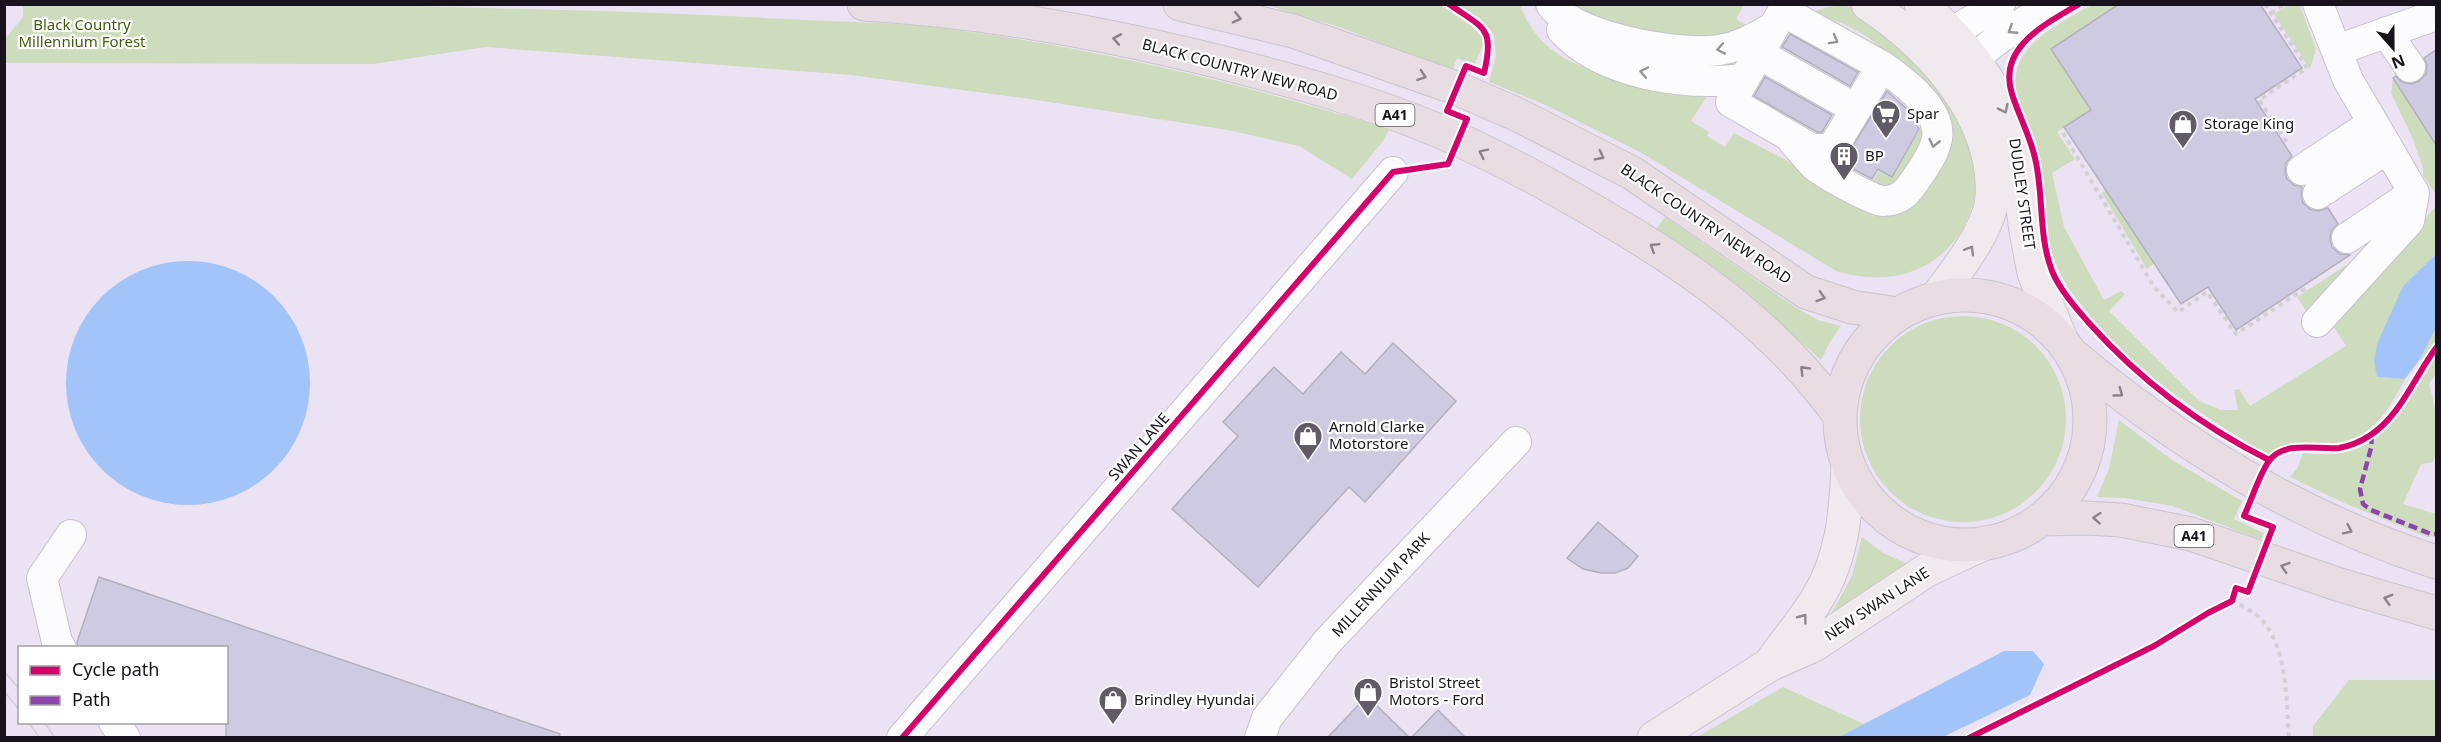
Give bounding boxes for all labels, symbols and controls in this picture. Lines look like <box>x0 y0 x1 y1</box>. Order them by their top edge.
one-way arrow <box>1231 10 1241 23</box>
park label: Black Country Millennium Forest <box>18 14 146 51</box>
north arrow <box>2363 18 2423 78</box>
one-way arrow <box>2008 23 2019 34</box>
one-way arrow <box>1828 32 1838 44</box>
one-way arrow <box>1113 33 1123 46</box>
street label: BLACK COUNTRY NEW ROAD <box>1140 33 1340 105</box>
one-way arrow <box>1716 43 1725 55</box>
text: N <box>2388 49 2408 75</box>
one-way arrow <box>1640 66 1650 79</box>
one-way arrow <box>1416 69 1427 82</box>
supermarket icon: Spar <box>1870 98 1902 140</box>
one-way arrow <box>1996 102 2008 113</box>
place label: Spar <box>1907 103 1939 123</box>
road number: A41 <box>1376 104 1414 126</box>
shop icon: Storage King <box>2167 108 2199 150</box>
place label: Storage King <box>2204 113 2294 133</box>
street label: DUDLEY STREET <box>2005 137 2041 252</box>
one-way arrow <box>1929 138 1942 148</box>
building icon: BP <box>1828 140 1860 182</box>
place label: BP <box>1865 145 1884 165</box>
one-way arrow <box>1479 149 1489 160</box>
one-way arrow <box>1594 149 1604 160</box>
street label: BLACK COUNTRY NEW ROAD <box>1617 158 1796 288</box>
one-way arrow <box>1650 242 1660 254</box>
one-way arrow <box>1963 246 1975 256</box>
one-way arrow <box>1815 289 1826 302</box>
one-way arrow <box>1800 366 1811 376</box>
one-way arrow <box>2112 386 2123 397</box>
street label: SWAN LANE <box>1103 408 1173 484</box>
place label: Arnold Clarke Motorstore <box>1329 416 1425 453</box>
shop icon: Arnold Clarke Motorstore <box>1292 420 1324 462</box>
one-way arrow <box>2092 512 2101 525</box>
one-way arrow <box>2342 522 2353 534</box>
road number: A41 <box>2174 525 2214 547</box>
street label: MILLENNIUM PARK <box>1327 527 1434 641</box>
street label: NEW SWAN LANE <box>1820 562 1933 645</box>
one-way arrow <box>2280 562 2291 574</box>
one-way arrow <box>2383 594 2394 606</box>
one-way arrow <box>1796 613 1807 624</box>
legend <box>18 646 228 724</box>
text: Cycle path <box>72 657 159 681</box>
place label: Bristol Street Motors - Ford <box>1389 672 1484 709</box>
shop icon: Bristol Street Motors - Ford <box>1352 676 1384 718</box>
shop icon: Brindley Hyundai <box>1097 684 1129 726</box>
text: Path <box>72 687 111 711</box>
place label: Brindley Hyundai <box>1134 689 1255 709</box>

